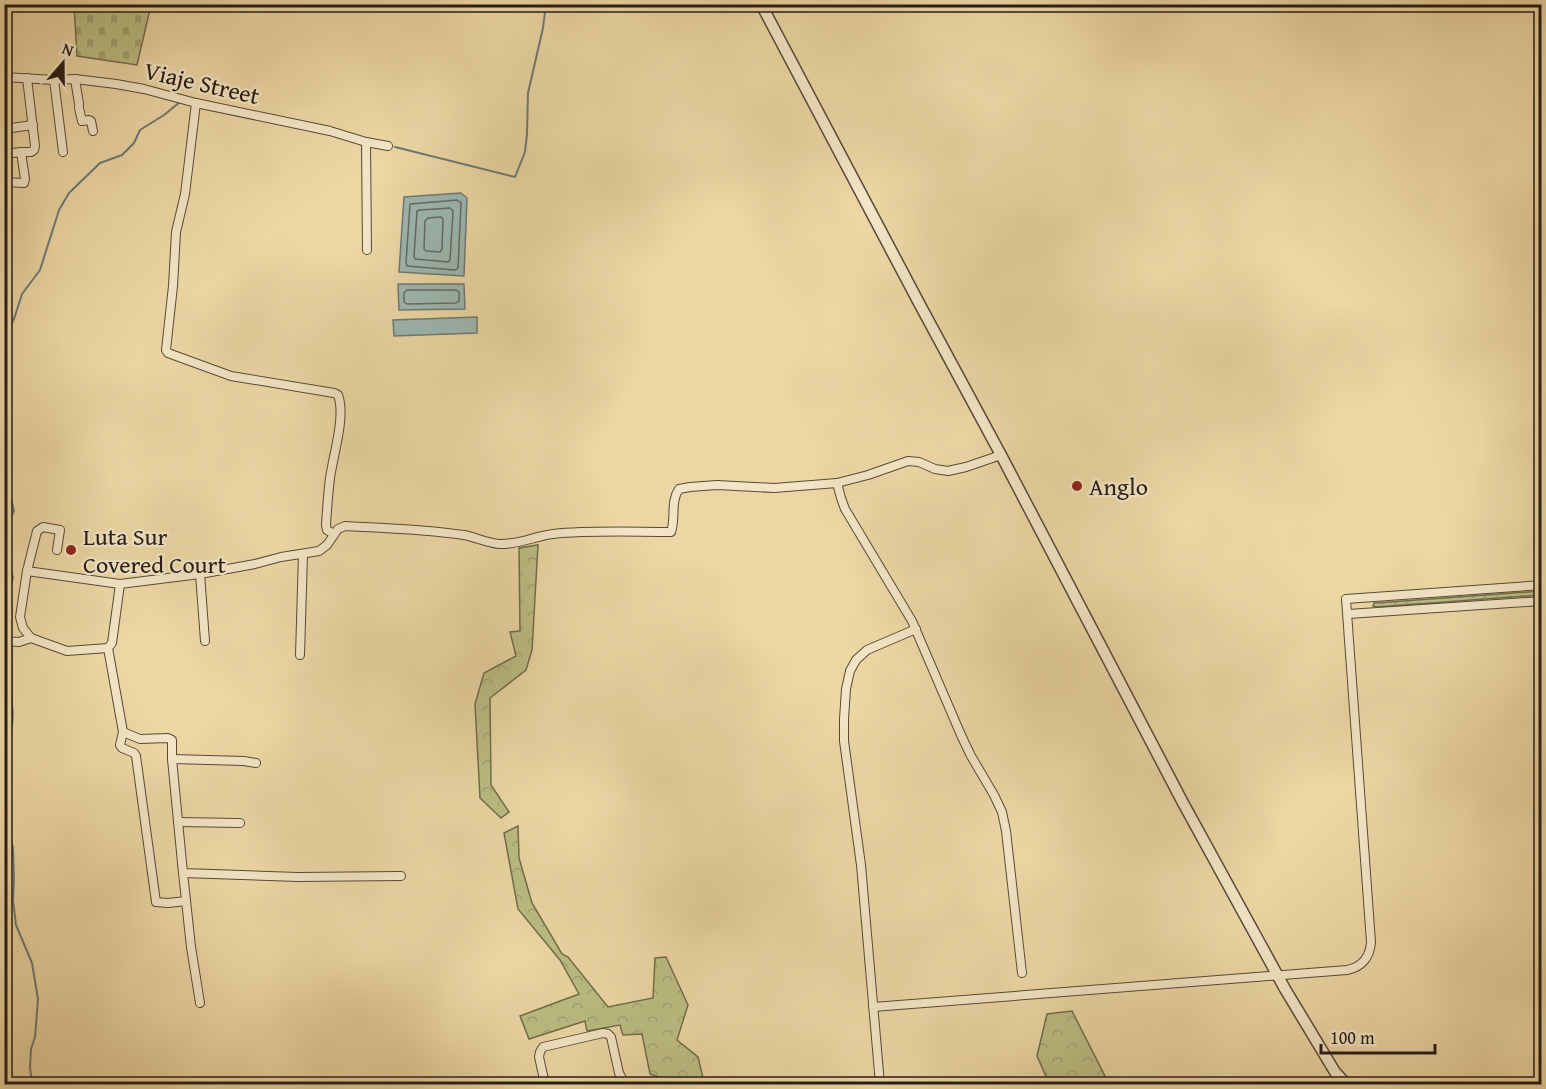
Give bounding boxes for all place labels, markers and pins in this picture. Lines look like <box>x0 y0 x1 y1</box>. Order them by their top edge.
place label: Anglo <box>1089 469 1148 504</box>
marker: Anglo <box>1070 479 1084 493</box>
place label: Luta Sur Covered Court <box>83 519 226 582</box>
marker: Luta Sur Covered Court <box>64 543 78 557</box>

